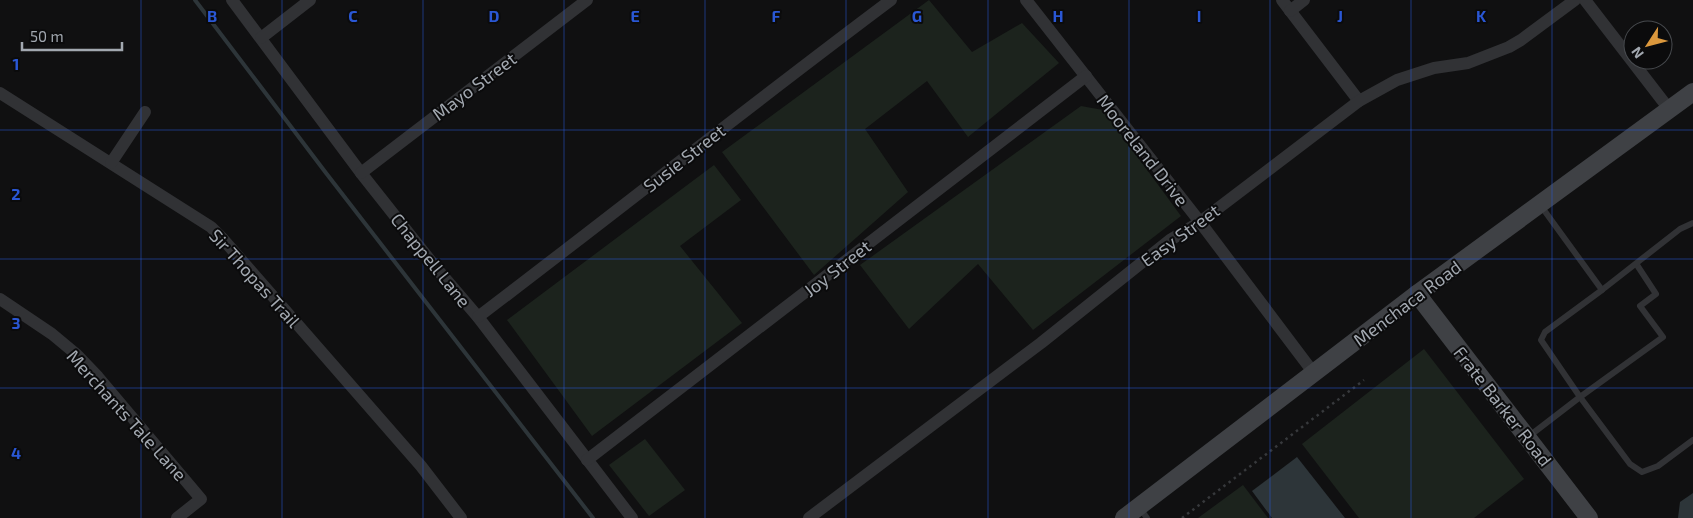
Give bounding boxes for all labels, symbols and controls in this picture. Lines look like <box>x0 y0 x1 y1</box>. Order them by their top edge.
text: B <box>207 6 217 25</box>
text: C <box>348 6 358 25</box>
text: D <box>489 6 500 25</box>
text: E <box>630 6 640 25</box>
text: F <box>772 6 781 25</box>
text: G <box>912 6 922 25</box>
text: H <box>1052 6 1064 25</box>
text: I <box>1197 6 1201 25</box>
text: J <box>1337 6 1343 25</box>
text: K <box>1476 6 1487 25</box>
scale bar <box>22 20 122 52</box>
north arrow <box>1623 20 1673 70</box>
text: 50 m <box>30 27 64 45</box>
text: N <box>1627 44 1647 62</box>
street label: Mayo Street <box>428 47 520 125</box>
text: 1 <box>13 54 19 73</box>
street label: Mooreland Drive <box>1093 90 1193 210</box>
street label: Susie Street <box>639 119 729 197</box>
text: 2 <box>11 184 21 203</box>
street label: Easy Street <box>1136 199 1224 271</box>
street label: Chappell Lane <box>386 209 476 311</box>
street label: Sir Thopas Trail <box>205 224 305 332</box>
street label: Joy Street <box>799 235 875 301</box>
street label: Menchaca Road <box>1349 255 1465 351</box>
text: 3 <box>11 313 21 332</box>
street label: Frate Barker Road <box>1449 342 1557 470</box>
street label: Merchants Tale Lane <box>62 345 192 485</box>
text: 4 <box>11 443 21 462</box>

